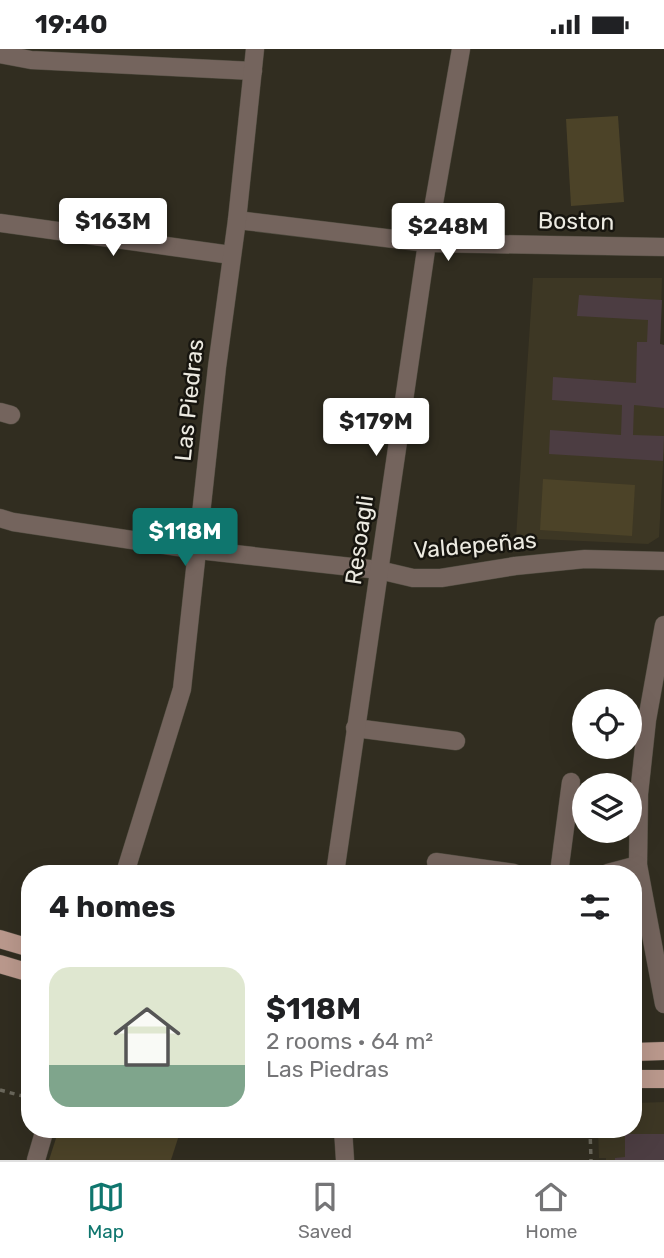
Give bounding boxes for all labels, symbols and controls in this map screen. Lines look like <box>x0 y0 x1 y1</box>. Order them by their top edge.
text: 19:40 <box>35 9 108 40</box>
pin: $163M <box>64 199 162 258</box>
pin: $248M <box>399 203 497 263</box>
street label: Boston <box>538 206 614 236</box>
text: $163M <box>75 207 151 235</box>
text: $248M <box>408 212 488 240</box>
street label: Las Piedras <box>169 337 209 463</box>
pin: $179M <box>327 399 425 458</box>
text: $179M <box>339 407 413 435</box>
street label: Resoagli <box>339 493 379 587</box>
pin: $118M <box>136 509 234 568</box>
text: $118M <box>149 517 221 545</box>
street label: Valdepeñas <box>412 526 538 564</box>
map controls <box>572 689 642 843</box>
button: locate <box>572 689 642 759</box>
button: layers <box>572 773 642 843</box>
icon: filters <box>576 888 614 926</box>
text: 4 homes <box>49 889 176 925</box>
text: $118M <box>266 991 361 1027</box>
icon: home <box>105 995 189 1079</box>
text: 2 rooms · 64 m² <box>266 1027 433 1055</box>
text: Las Piedras <box>266 1055 389 1083</box>
tab: Map <box>87 1178 125 1243</box>
tab: Saved <box>298 1178 352 1243</box>
tab: Home <box>525 1178 577 1243</box>

